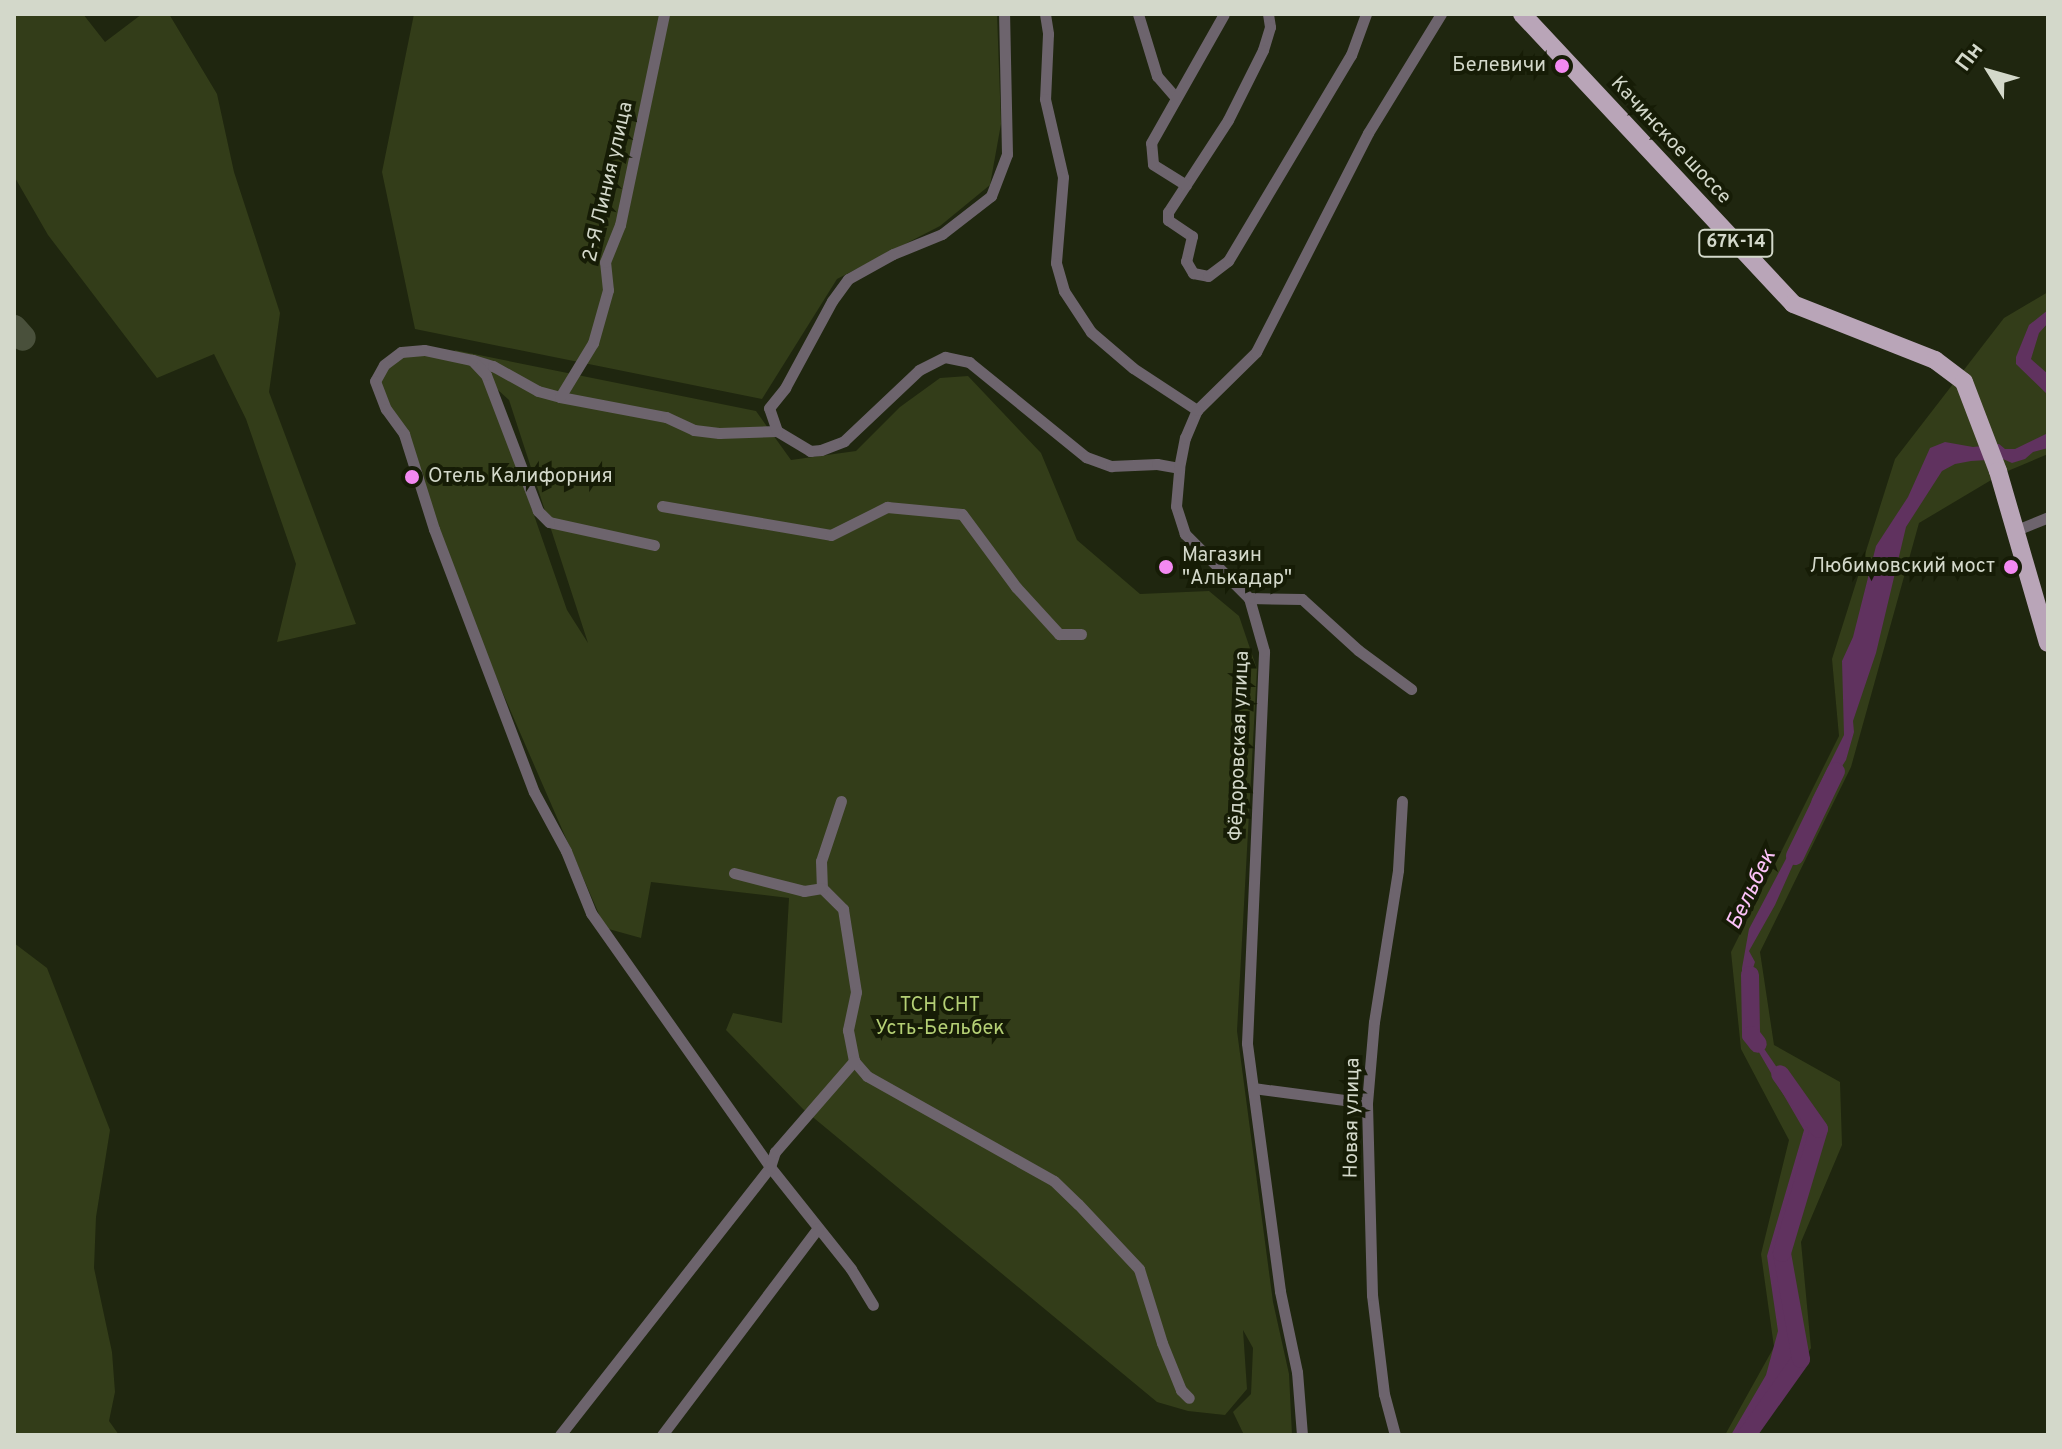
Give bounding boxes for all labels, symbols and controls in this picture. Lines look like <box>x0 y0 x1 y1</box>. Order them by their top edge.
north arrow <box>1950 32 2030 112</box>
text: Пн <box>1951 37 1990 77</box>
place label: Белевичи <box>1452 54 1546 78</box>
marker: Белевичи <box>1553 57 1571 75</box>
street label: Качинское шоссе <box>1605 72 1735 210</box>
street label: 2-Я Линия улица <box>579 100 639 264</box>
road number: 67К-14 <box>1698 229 1774 257</box>
place label: Отель Калифорния <box>428 465 613 489</box>
marker: Отель Калифорния <box>403 468 421 486</box>
place label: Магазин "Алькадар" <box>1182 544 1292 591</box>
place label: Любимовский мост <box>1809 555 1995 579</box>
marker: Магазин "Алькадар" <box>1157 558 1175 576</box>
marker: Любимовский мост <box>2002 558 2020 576</box>
street label: Фёдоровская улица <box>1225 650 1255 842</box>
water label: Бельбек <box>1721 846 1783 934</box>
park label: ТСН СНТ Усть-Бельбек <box>875 994 1005 1041</box>
street label: Новая улица <box>1340 1057 1366 1179</box>

